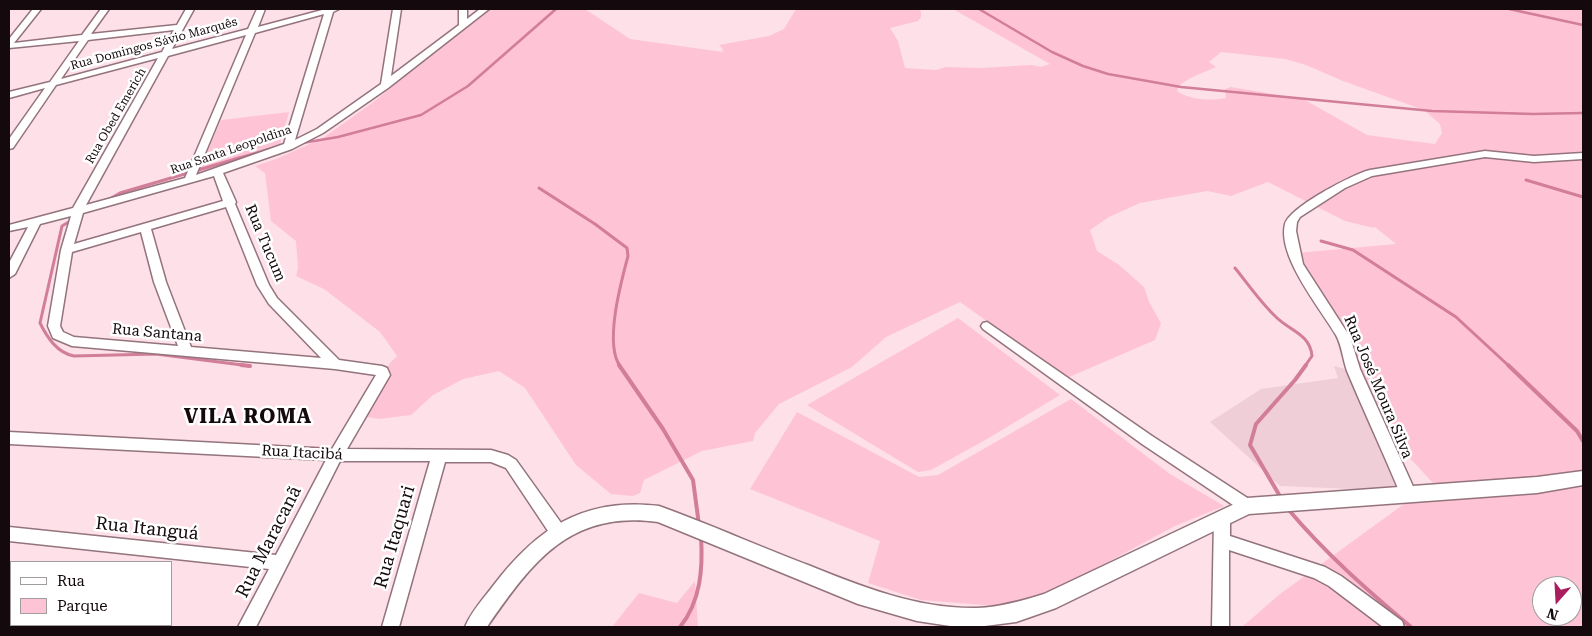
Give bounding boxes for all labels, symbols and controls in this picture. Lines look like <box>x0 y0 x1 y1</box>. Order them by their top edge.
street label: Rua Domingos Sávio Marquês <box>69 15 239 73</box>
street label: Rua Obed Emerich <box>83 66 149 166</box>
street label: Rua Santa Leopoldina <box>169 123 293 177</box>
street label: Rua Tucum <box>241 202 289 284</box>
street label: Rua José Moura Silva <box>1340 313 1416 461</box>
street label: Rua Santana <box>111 320 203 346</box>
district label: VILA ROMA <box>183 405 313 429</box>
street label: Rua Itacibá <box>261 442 343 464</box>
street label: Rua Maracanã <box>232 483 306 601</box>
street label: Rua Itaquari <box>370 483 420 591</box>
street label: Rua Itanguá <box>94 513 200 545</box>
legend <box>10 561 172 626</box>
text: Rua <box>57 572 85 590</box>
north arrow <box>1532 576 1582 626</box>
text: Parque <box>57 597 108 615</box>
text: N <box>1545 605 1560 624</box>

